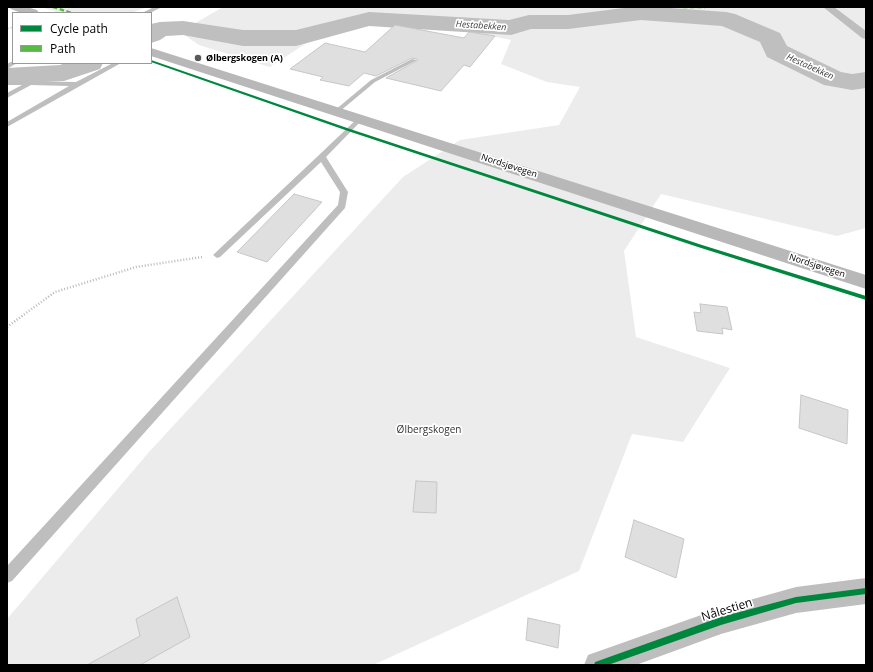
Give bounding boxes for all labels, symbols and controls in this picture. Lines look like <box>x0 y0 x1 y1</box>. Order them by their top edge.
legend <box>12 12 152 64</box>
water label: Hestabekken <box>455 19 507 33</box>
text: Cycle path <box>50 20 108 37</box>
text: Path <box>50 40 76 57</box>
water label: Hestabekken <box>785 52 835 82</box>
marker: Ølbergskogen (A) <box>193 53 203 63</box>
place label: Ølbergskogen (A) <box>206 53 283 63</box>
street label: Nordsjøvegen <box>480 152 538 180</box>
street label: Nordsjøvegen <box>788 252 846 280</box>
park label: Ølbergskogen <box>397 424 461 436</box>
street label: Nålestien <box>700 595 754 625</box>

